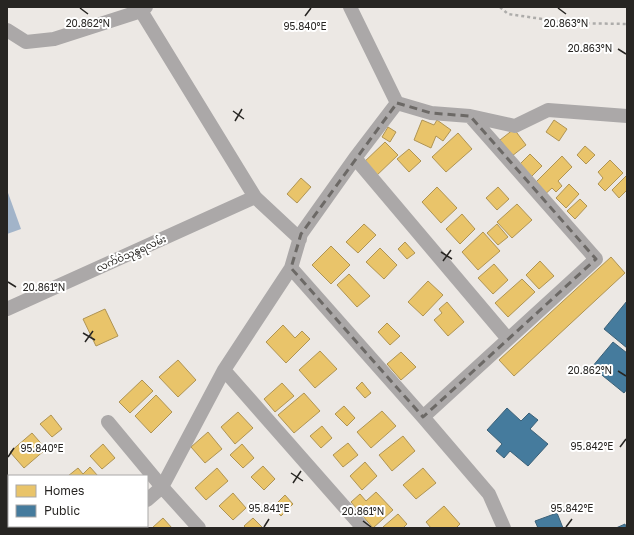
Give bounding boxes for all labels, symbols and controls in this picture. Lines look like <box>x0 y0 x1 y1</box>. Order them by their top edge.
text: 20.862°N <box>66 17 110 29</box>
text: 20.863°N <box>544 17 588 29</box>
text: 95.840°E <box>283 20 327 32</box>
text: 20.863°N <box>568 42 612 54</box>
street label: လက်ဝဲသုန္ဒရလမ်း <box>94 231 169 277</box>
text: 20.861°N <box>23 281 65 293</box>
text: 20.862°N <box>568 364 612 376</box>
text: 95.842°E <box>571 440 613 452</box>
text: 95.840°E <box>20 442 64 454</box>
legend <box>8 475 148 527</box>
text: Homes <box>44 483 84 498</box>
text: 95.841°E <box>248 502 290 514</box>
text: 95.842°E <box>551 502 593 514</box>
text: Public <box>44 503 81 518</box>
text: 20.861°N <box>342 505 384 517</box>

